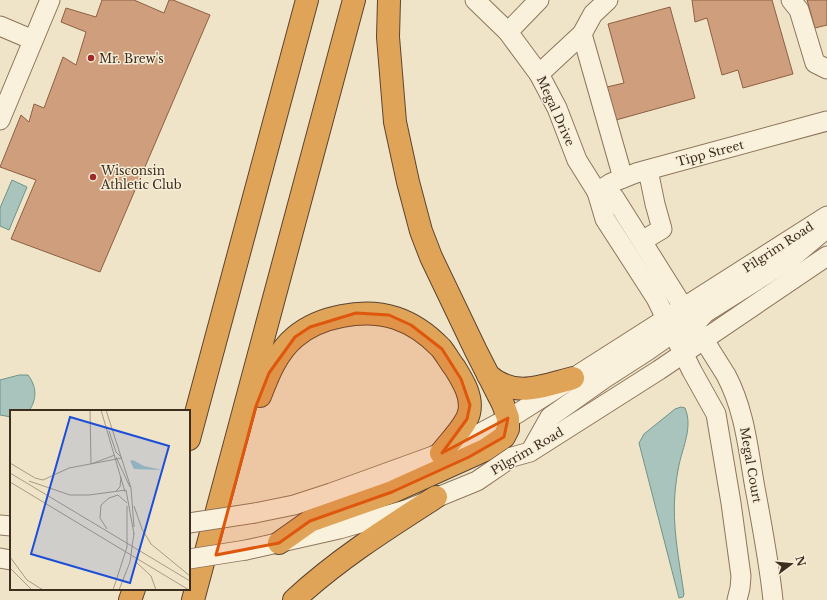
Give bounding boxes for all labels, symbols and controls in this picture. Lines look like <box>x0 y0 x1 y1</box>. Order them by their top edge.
place label: Mr. Brew's <box>99 51 164 66</box>
marker: Mr. Brew's <box>86 53 96 63</box>
street label: Megal Drive <box>534 74 578 148</box>
street label: Tipp Street <box>675 137 746 169</box>
place label: Wisconsin Athletic Club <box>100 163 182 192</box>
marker: Wisconsin Athletic Club <box>88 172 98 182</box>
street label: Pilgrim Road <box>740 219 816 275</box>
inset map <box>10 410 190 590</box>
street label: Pilgrim Road <box>488 424 566 478</box>
street label: Megal Court <box>737 426 765 504</box>
north arrow <box>771 544 811 584</box>
text: N <box>792 554 809 569</box>

